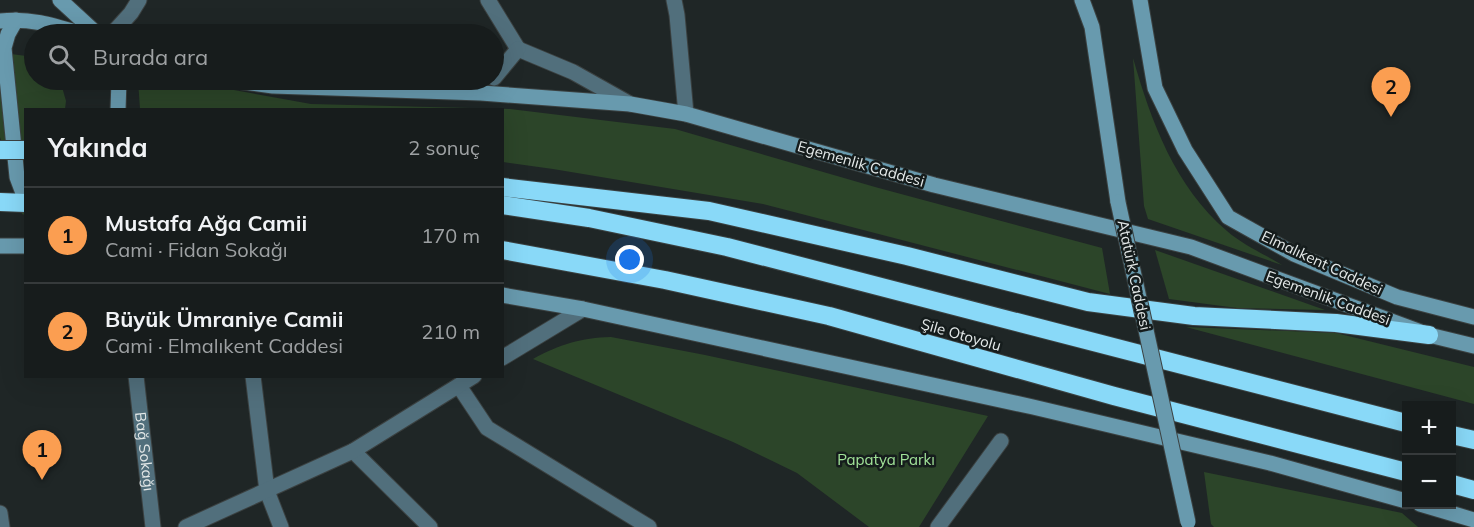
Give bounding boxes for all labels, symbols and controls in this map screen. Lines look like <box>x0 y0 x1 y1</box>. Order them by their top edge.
search box <box>24 24 504 90</box>
icon: search <box>45 41 78 74</box>
text: Burada ara <box>93 43 208 71</box>
pin: 2 <box>1372 68 1410 117</box>
text: Yakında <box>48 131 148 164</box>
text: 2 sonuç <box>408 135 480 160</box>
street label: Egemenlik Caddesi <box>795 136 927 191</box>
text: Mustafa Ağa Camii <box>105 209 307 237</box>
street label: Atatürk Caddesi <box>1114 218 1155 332</box>
text: 1 <box>62 223 74 248</box>
text: 170 m <box>421 223 480 248</box>
street label: Elmalıkent Caddesi <box>1259 226 1386 299</box>
text: Cami · Fidan Sokağı <box>105 237 288 262</box>
your location <box>615 245 644 274</box>
street label: Egemenlik Caddesi <box>1263 266 1393 329</box>
text: Büyük Ümraniye Camii <box>105 305 343 333</box>
street label: Şile Otoyolu <box>919 314 1003 355</box>
text: 2 <box>62 319 74 344</box>
text: 210 m <box>421 319 480 344</box>
text: Cami · Elmalıkent Caddesi <box>105 333 343 358</box>
map controls <box>1402 401 1456 509</box>
button: + <box>1402 401 1456 455</box>
street label: Bağ Sokağı <box>131 411 159 492</box>
pin: 1 <box>22 430 62 480</box>
park label: Papatya Parkı <box>837 450 935 469</box>
button: − <box>1402 455 1456 509</box>

